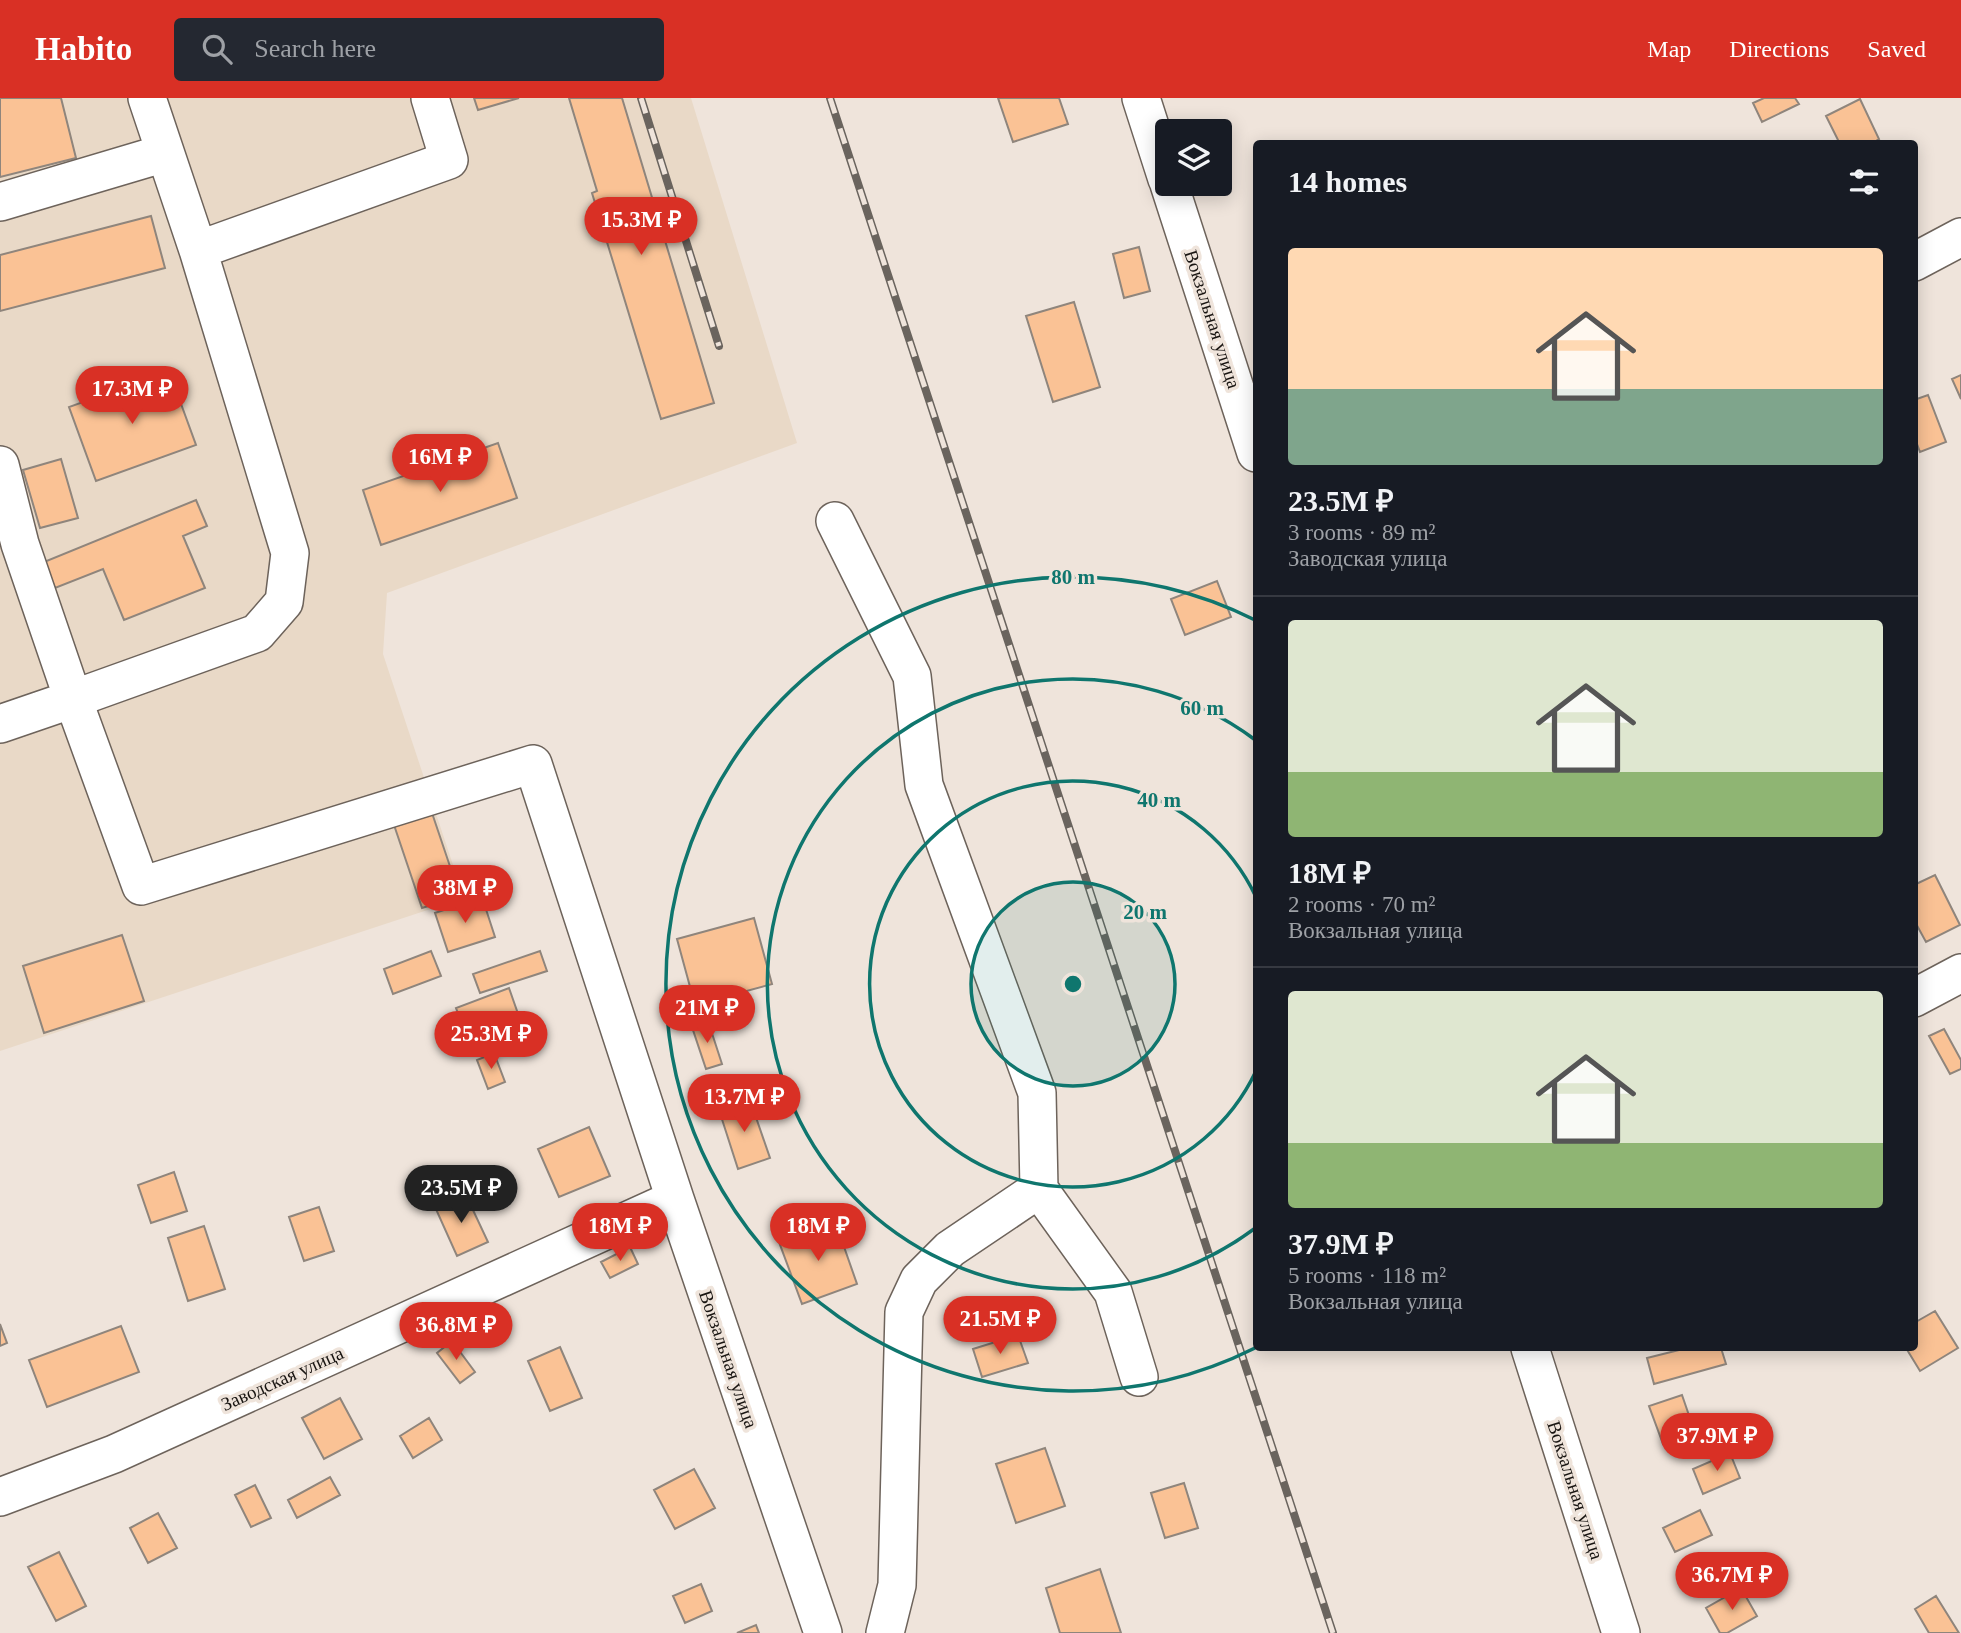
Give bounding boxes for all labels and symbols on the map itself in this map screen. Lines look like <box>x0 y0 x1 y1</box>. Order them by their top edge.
pin: 15.3M ₽ <box>576 198 706 257</box>
street label: Вокзальная улица <box>1180 247 1245 392</box>
pin: 17.3M ₽ <box>67 366 197 426</box>
pin: 16M ₽ <box>391 434 489 494</box>
text: 80 m <box>1051 565 1095 589</box>
text: 60 m <box>1180 696 1224 720</box>
text: 40 m <box>1137 788 1181 812</box>
pin: 38M ₽ <box>416 866 514 925</box>
text: 20 m <box>1123 900 1167 924</box>
centre of rings <box>1061 972 1085 996</box>
pin: 21M ₽ <box>658 986 756 1045</box>
pin: 25.3M ₽ <box>426 1012 556 1071</box>
pin: 13.7M ₽ <box>679 1074 809 1134</box>
pin: 23.5M ₽ <box>396 1166 526 1225</box>
pin: 18M ₽ <box>571 1204 669 1263</box>
pin: 18M ₽ <box>769 1204 867 1263</box>
street label: Вокзальная улица <box>695 1287 762 1431</box>
pin: 21.5M ₽ <box>935 1296 1065 1356</box>
pin: 36.8M ₽ <box>391 1302 521 1362</box>
street label: Заводская улица <box>218 1342 347 1415</box>
pin: 37.9M ₽ <box>1652 1414 1782 1473</box>
street label: Вокзальная улица <box>1543 1418 1608 1563</box>
pin: 36.7M ₽ <box>1667 1552 1797 1612</box>

